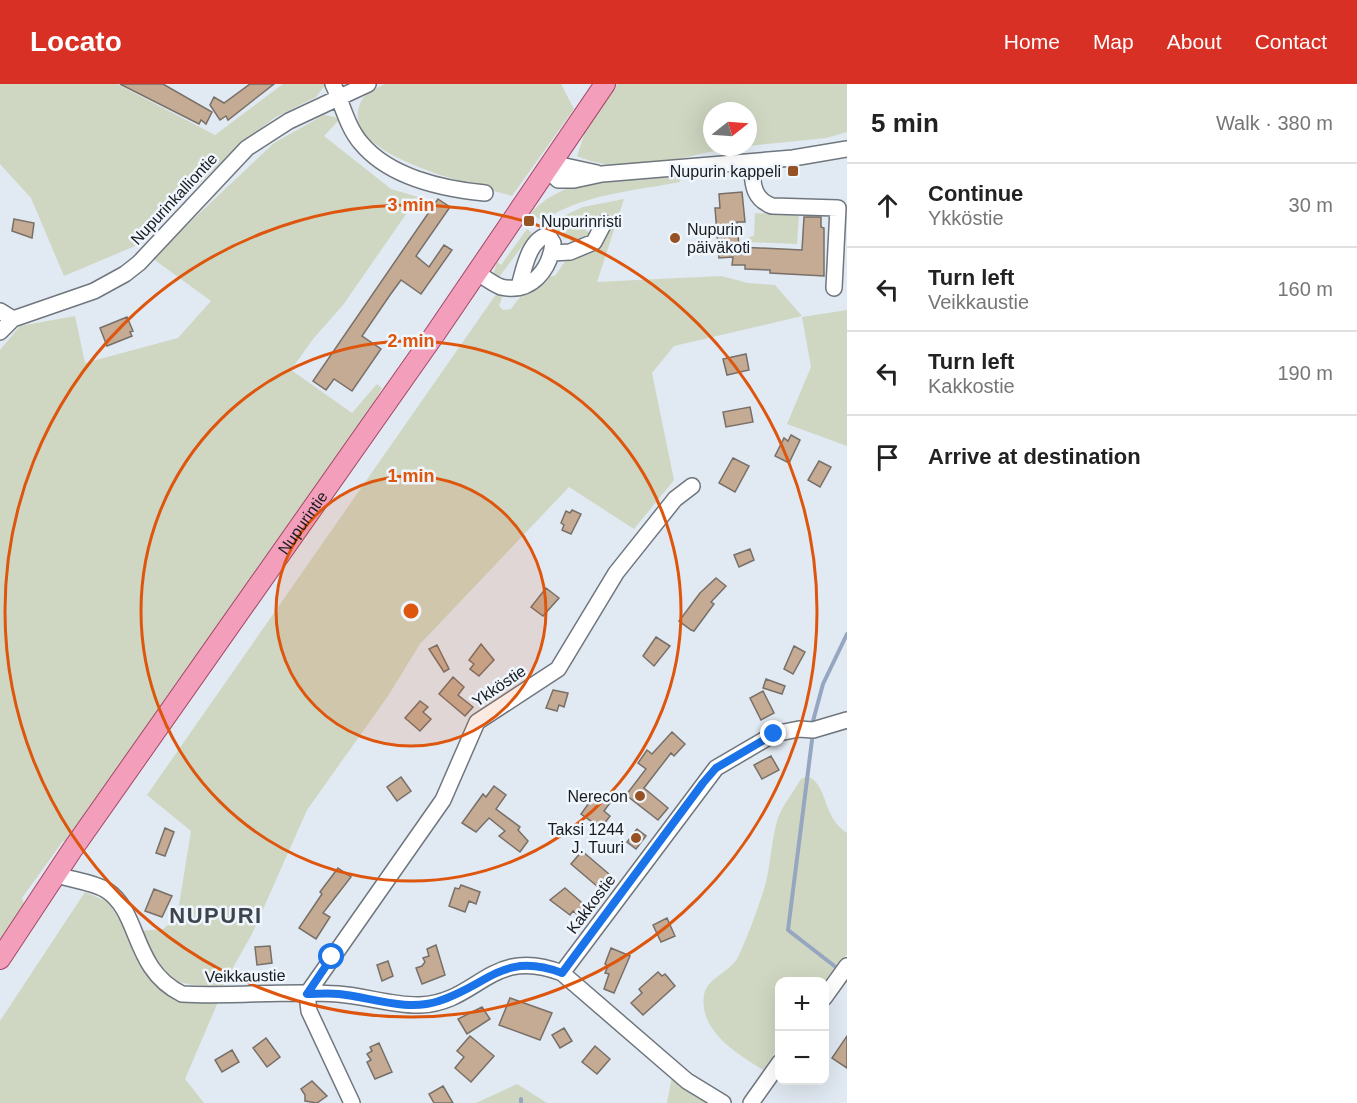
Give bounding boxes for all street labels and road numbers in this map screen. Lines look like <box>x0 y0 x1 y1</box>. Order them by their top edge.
street label: Nupurinkalliontie <box>127 150 221 248</box>
street label: Nupurintie <box>274 488 330 557</box>
street label: Ykköstie <box>469 662 529 710</box>
street label: Kakkostie <box>563 871 619 937</box>
street label: Veikkaustie <box>204 967 286 985</box>

